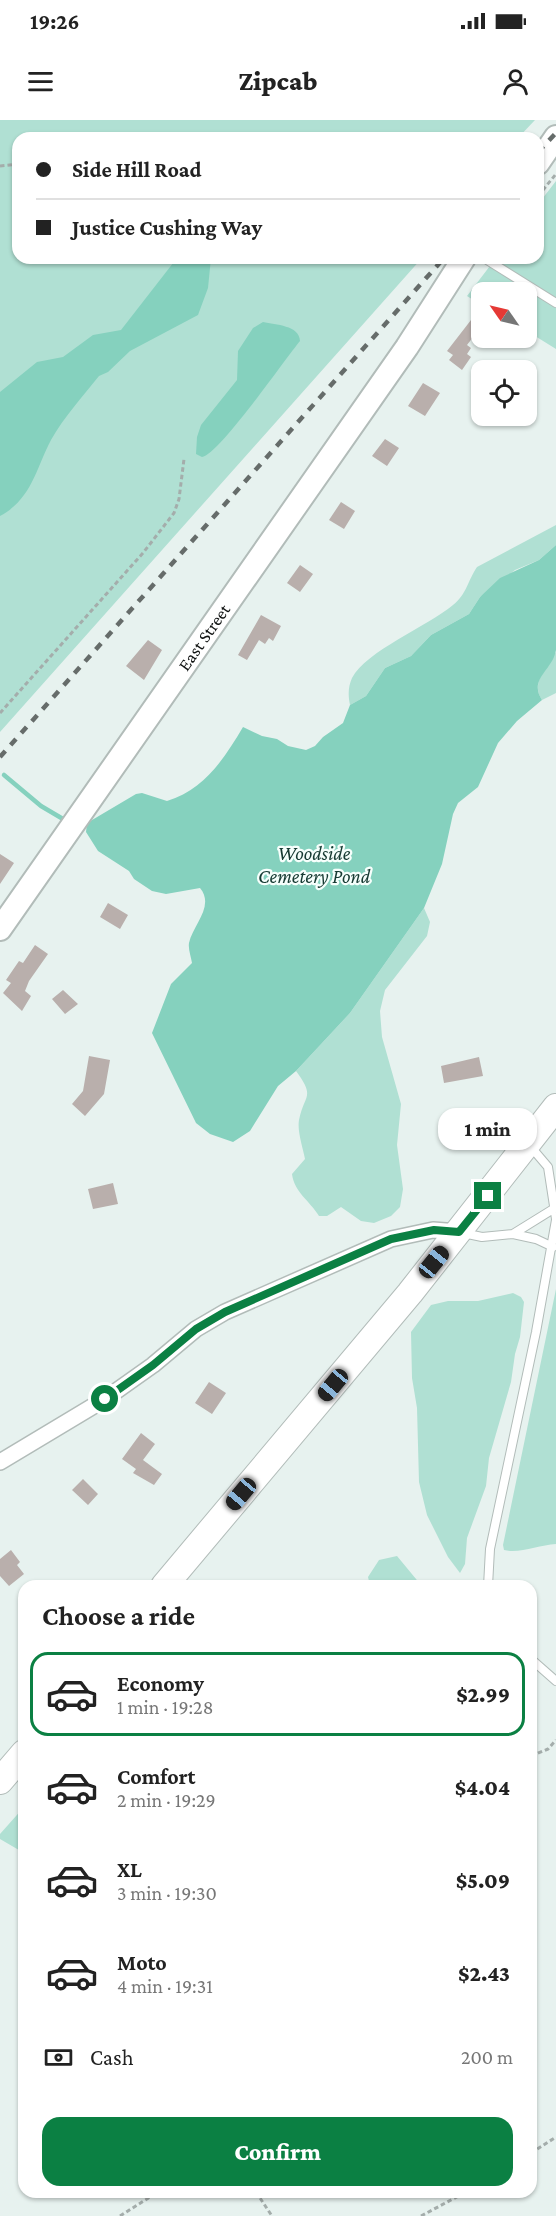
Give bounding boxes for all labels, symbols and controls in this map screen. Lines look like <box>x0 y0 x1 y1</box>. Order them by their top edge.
text: 19:26 <box>30 9 80 34</box>
icon: menu <box>24 65 57 98</box>
icon: person <box>499 65 532 98</box>
text: Zipcab <box>238 66 318 96</box>
text: Side Hill Road <box>72 157 202 182</box>
text: Justice Cushing Way <box>72 215 262 240</box>
north arrow <box>471 282 537 348</box>
map controls <box>471 282 537 426</box>
button: locate <box>471 360 537 426</box>
street label: East Street <box>174 599 235 674</box>
water label: Woodside Cemetery Pond <box>258 842 371 888</box>
callout: 1 min <box>438 1109 538 1151</box>
text: 1 min <box>464 1118 511 1140</box>
route end <box>474 1182 501 1209</box>
car <box>416 1242 452 1282</box>
car <box>315 1365 351 1405</box>
route start <box>91 1385 118 1412</box>
car <box>223 1474 259 1514</box>
text: Choose a ride <box>42 1601 195 1631</box>
icon: car <box>45 1667 99 1721</box>
text: Economy <box>117 1671 204 1696</box>
text: $2.99 <box>456 1682 510 1707</box>
text: 1 min · 19:28 <box>117 1696 213 1718</box>
icon: car <box>45 1760 99 1814</box>
text: Comfort <box>117 1764 195 1789</box>
text: $4.04 <box>455 1775 510 1800</box>
text: 2 min · 19:29 <box>117 1789 216 1811</box>
icon: car <box>45 1853 99 1907</box>
text: XL <box>117 1857 142 1882</box>
text: $5.09 <box>456 1868 510 1893</box>
text: 3 min · 19:30 <box>117 1882 217 1904</box>
icon: car <box>45 1946 99 2000</box>
text: Moto <box>117 1950 167 1975</box>
text: $2.43 <box>458 1961 510 1986</box>
text: 4 min · 19:31 <box>117 1975 213 1997</box>
icon: cash <box>42 2041 75 2074</box>
text: Cash <box>90 2045 134 2070</box>
text: 200 m <box>461 2046 513 2068</box>
button: Confirm <box>42 2117 513 2186</box>

